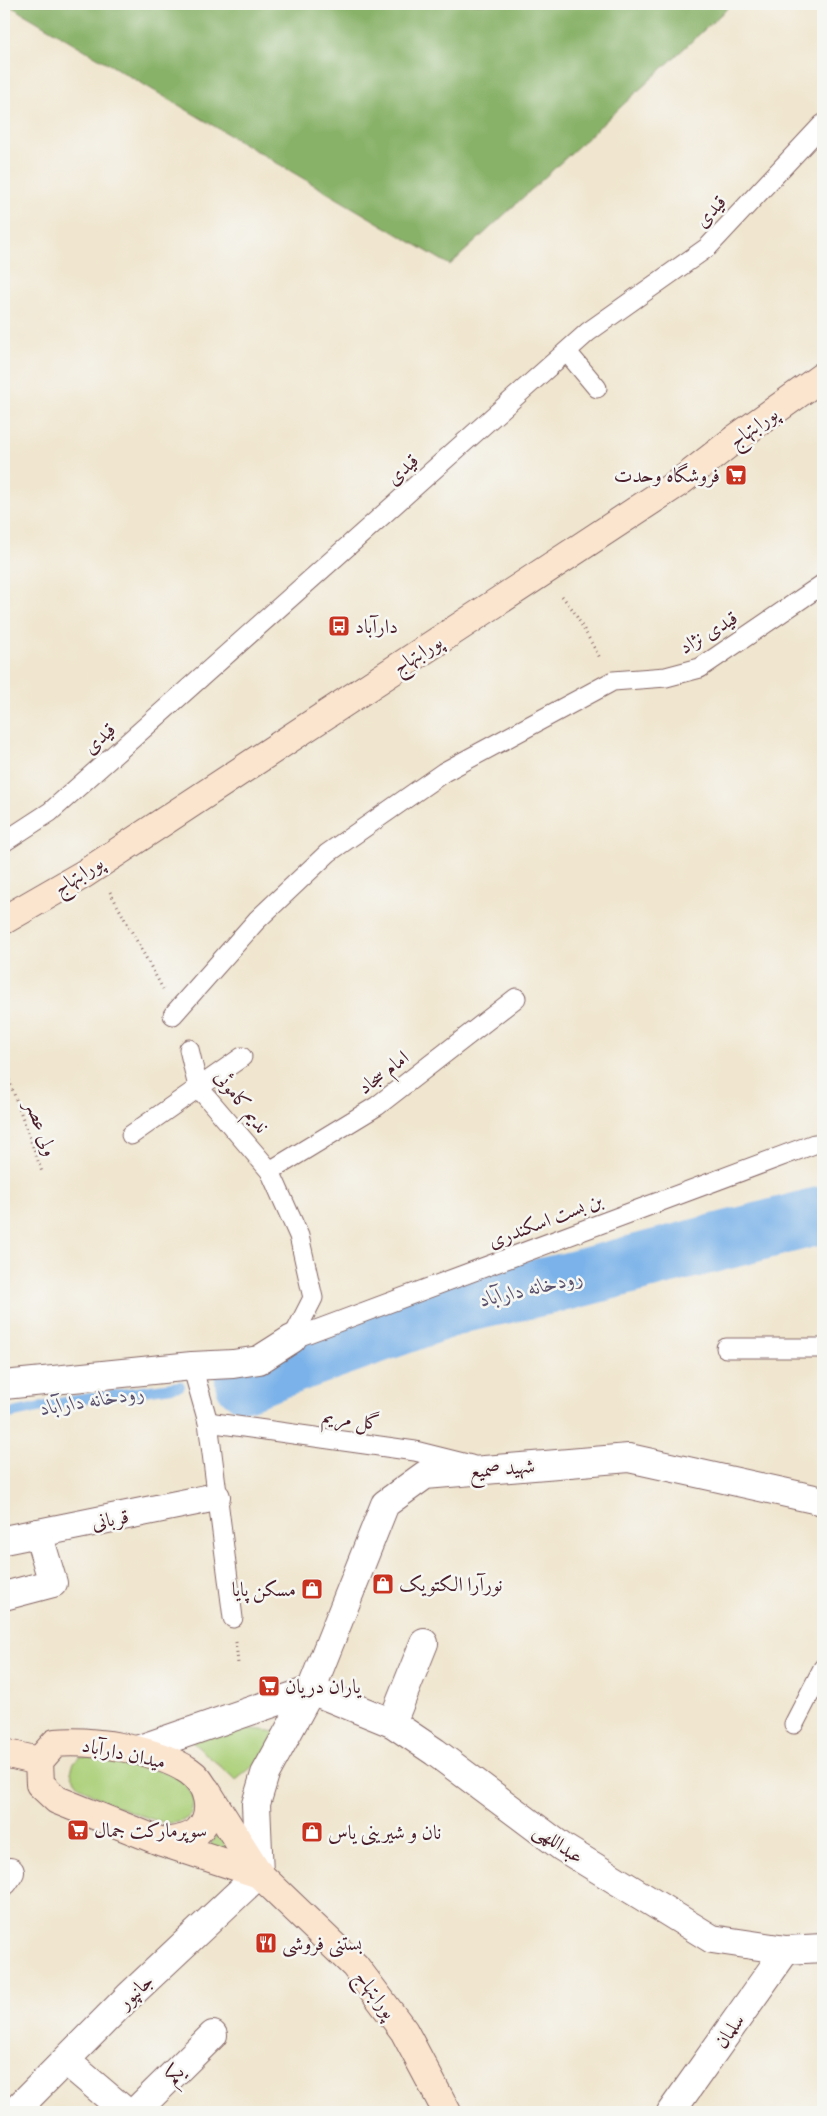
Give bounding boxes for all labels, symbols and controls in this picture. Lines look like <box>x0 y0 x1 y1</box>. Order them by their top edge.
street label: قیدی <box>689 190 731 232</box>
street label: پورابتهاج <box>724 401 787 458</box>
street label: قیدی <box>381 448 423 490</box>
place label: فروشگاه وحدت <box>614 462 720 488</box>
supermarket icon: فروشگاه وحدت <box>724 463 748 487</box>
street label: قیدی نژاد <box>674 605 742 659</box>
bus stop icon: دارآباد <box>327 614 351 638</box>
place label: دارآباد <box>355 614 398 638</box>
street label: پورابتهاج <box>388 628 451 684</box>
street label: قیدی <box>78 717 120 759</box>
street label: پورابتهاج <box>49 849 112 905</box>
street label: امام سجاد <box>353 1045 417 1104</box>
street label: ندیم کاموئی <box>205 1064 274 1141</box>
street label: ولی عصر <box>18 1095 63 1160</box>
street label: بن بست اسکندری <box>484 1187 606 1253</box>
water label: رودخانه دارآباد <box>477 1263 585 1313</box>
water label: رودخانه دارآباد <box>38 1379 146 1421</box>
street label: گل مریم <box>320 1403 381 1441</box>
street label: شهید صمیع <box>468 1453 536 1489</box>
street label: قربانی <box>89 1504 131 1535</box>
shop icon: نورآرا الکتویک <box>371 1572 395 1596</box>
place label: نورآرا الکتویک <box>399 1572 503 1597</box>
place label: مسکن پایا <box>232 1577 296 1604</box>
shop icon: مسکن پایا <box>300 1577 324 1601</box>
supermarket icon: یاران دریان <box>257 1674 281 1698</box>
place label: یاران دریان <box>285 1674 362 1699</box>
street label: میدان دارآباد <box>80 1732 168 1774</box>
street label: عبداللهی <box>528 1817 589 1870</box>
supermarket icon: سوپرمارکت جمال <box>66 1818 90 1842</box>
place label: سوپرمارکت جمال <box>94 1818 207 1844</box>
shop icon: نان و شیرینی یاس <box>300 1820 324 1844</box>
place label: نان و شیرینی یاس <box>328 1820 441 1846</box>
restaurant icon: بستنی فروشی <box>254 1931 278 1955</box>
place label: بستنی فروشی <box>282 1931 363 1958</box>
street label: پورابتهاج <box>345 1965 403 2028</box>
street label: جانپور <box>111 1968 159 2016</box>
street label: سلمان <box>709 2009 749 2053</box>
street label: یکم <box>159 2058 194 2094</box>

